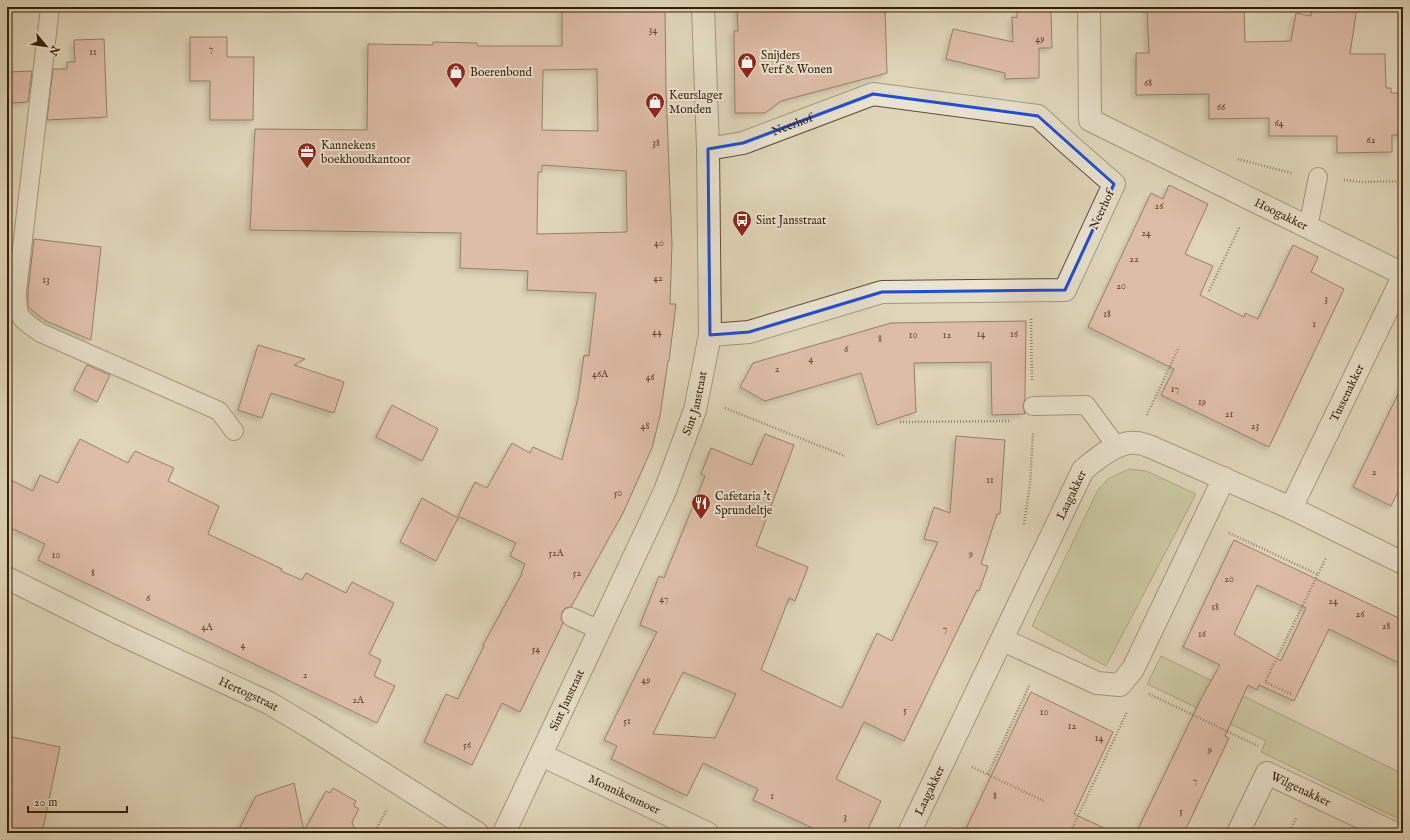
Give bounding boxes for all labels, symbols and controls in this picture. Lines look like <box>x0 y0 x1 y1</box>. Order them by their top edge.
house number: 34 <box>649 24 657 37</box>
north arrow <box>26 26 66 66</box>
house number: 49 <box>1035 33 1045 46</box>
text: N <box>45 42 63 58</box>
house number: 7 <box>209 43 214 56</box>
house number: 11 <box>89 46 97 59</box>
place label: Snijders Verf & Wonen <box>760 48 833 77</box>
shop icon: Snijders Verf & Wonen <box>736 51 758 79</box>
shop icon: Boerenbond <box>445 61 467 89</box>
place label: Boerenbond <box>470 65 532 80</box>
house number: 68 <box>1144 77 1152 90</box>
place label: Keurslager Monden <box>669 88 724 117</box>
shop icon: Keurslager Monden <box>644 91 666 119</box>
house number: 66 <box>1217 101 1226 114</box>
street label: Neerhof <box>770 109 817 139</box>
house number: 64 <box>1274 117 1284 130</box>
house number: 62 <box>1367 134 1376 147</box>
house number: 38 <box>652 137 660 150</box>
place label: Kannekens boekhoudkantoor <box>321 138 411 167</box>
office icon: Kannekens boekhoudkantoor <box>296 141 318 169</box>
street label: Neerhof <box>1086 185 1119 232</box>
street label: Hoogakker <box>1252 195 1311 234</box>
house number: 26 <box>1155 200 1164 213</box>
bus stop icon: Sint Jansstraat <box>731 209 753 237</box>
place label: Sint Jansstraat <box>756 213 826 229</box>
house number: 24 <box>1141 227 1151 240</box>
house number: 40 <box>654 237 664 250</box>
house number: 22 <box>1129 253 1139 266</box>
house number: 42 <box>653 272 663 285</box>
house number: 13 <box>42 274 50 287</box>
house number: 20 <box>1116 280 1126 293</box>
house number: 3 <box>1324 293 1328 306</box>
house number: 18 <box>1103 308 1111 321</box>
house number: 1 <box>1312 318 1316 331</box>
house number: 44 <box>652 326 662 339</box>
house number: 14 <box>977 328 985 341</box>
house number: 16 <box>1010 328 1019 341</box>
house number: 10 <box>909 329 917 342</box>
house number: 12 <box>943 329 952 342</box>
house number: 8 <box>878 333 882 346</box>
house number: 6 <box>844 343 849 356</box>
house number: 4 <box>809 353 814 366</box>
street label: Tussenakker <box>1327 361 1367 424</box>
house number: 2 <box>775 363 780 376</box>
house number: 46A <box>592 368 608 381</box>
street label: Sint Janstraat <box>679 370 710 437</box>
house number: 46 <box>645 371 655 384</box>
house number: 17 <box>1171 383 1180 396</box>
house number: 19 <box>1198 396 1206 409</box>
house number: 21 <box>1225 408 1233 421</box>
house number: 48 <box>641 420 649 433</box>
house number: 23 <box>1251 420 1259 433</box>
house number: 2 <box>1372 466 1377 479</box>
street label: Laagakker <box>1053 467 1090 522</box>
house number: 11 <box>986 474 994 487</box>
house number: 50 <box>614 487 622 500</box>
place label: Cafetaria 't Sprundeltje <box>715 489 773 519</box>
restaurant icon: Cafetaria 't Sprundeltje <box>690 492 712 520</box>
house number: 52A <box>548 547 564 560</box>
house number: 9 <box>968 548 973 561</box>
house number: 10 <box>52 549 60 562</box>
house number: 8 <box>91 567 95 580</box>
house number: 52 <box>573 567 581 580</box>
house number: 20 <box>1224 573 1234 586</box>
house number: 6 <box>146 592 151 605</box>
house number: 47 <box>659 593 669 606</box>
house number: 24 <box>1328 595 1338 608</box>
house number: 18 <box>1211 601 1219 614</box>
house number: 26 <box>1356 608 1365 621</box>
house number: 28 <box>1382 620 1390 633</box>
house number: 4A <box>201 621 213 634</box>
house number: 7 <box>943 623 948 636</box>
house number: 16 <box>1198 628 1207 641</box>
house number: 4 <box>241 639 246 652</box>
house number: 54 <box>532 643 540 656</box>
street label: Sint Janstraat <box>546 667 587 733</box>
house number: 2 <box>303 669 308 682</box>
street label: Hertogstraat <box>216 673 281 714</box>
house number: 49 <box>641 674 651 687</box>
house number: 2A <box>352 694 364 707</box>
house number: 5 <box>903 704 907 717</box>
house number: 10 <box>1040 706 1048 719</box>
house number: 51 <box>623 715 631 728</box>
house number: 12 <box>1068 720 1077 733</box>
house number: 14 <box>1095 732 1103 745</box>
house number: 56 <box>463 739 472 752</box>
house number: 9 <box>1207 744 1212 757</box>
street label: Laagakker <box>911 763 948 818</box>
street label: Wilgenakker <box>1269 768 1334 810</box>
street label: Monnikenmoer <box>586 771 663 818</box>
house number: 7 <box>1193 775 1198 788</box>
scale bar <box>28 788 127 814</box>
house number: 1 <box>770 790 774 803</box>
house number: 8 <box>993 790 997 803</box>
text: 20 m <box>34 795 57 810</box>
house number: 5 <box>1179 805 1183 818</box>
house number: 3 <box>843 811 847 824</box>

